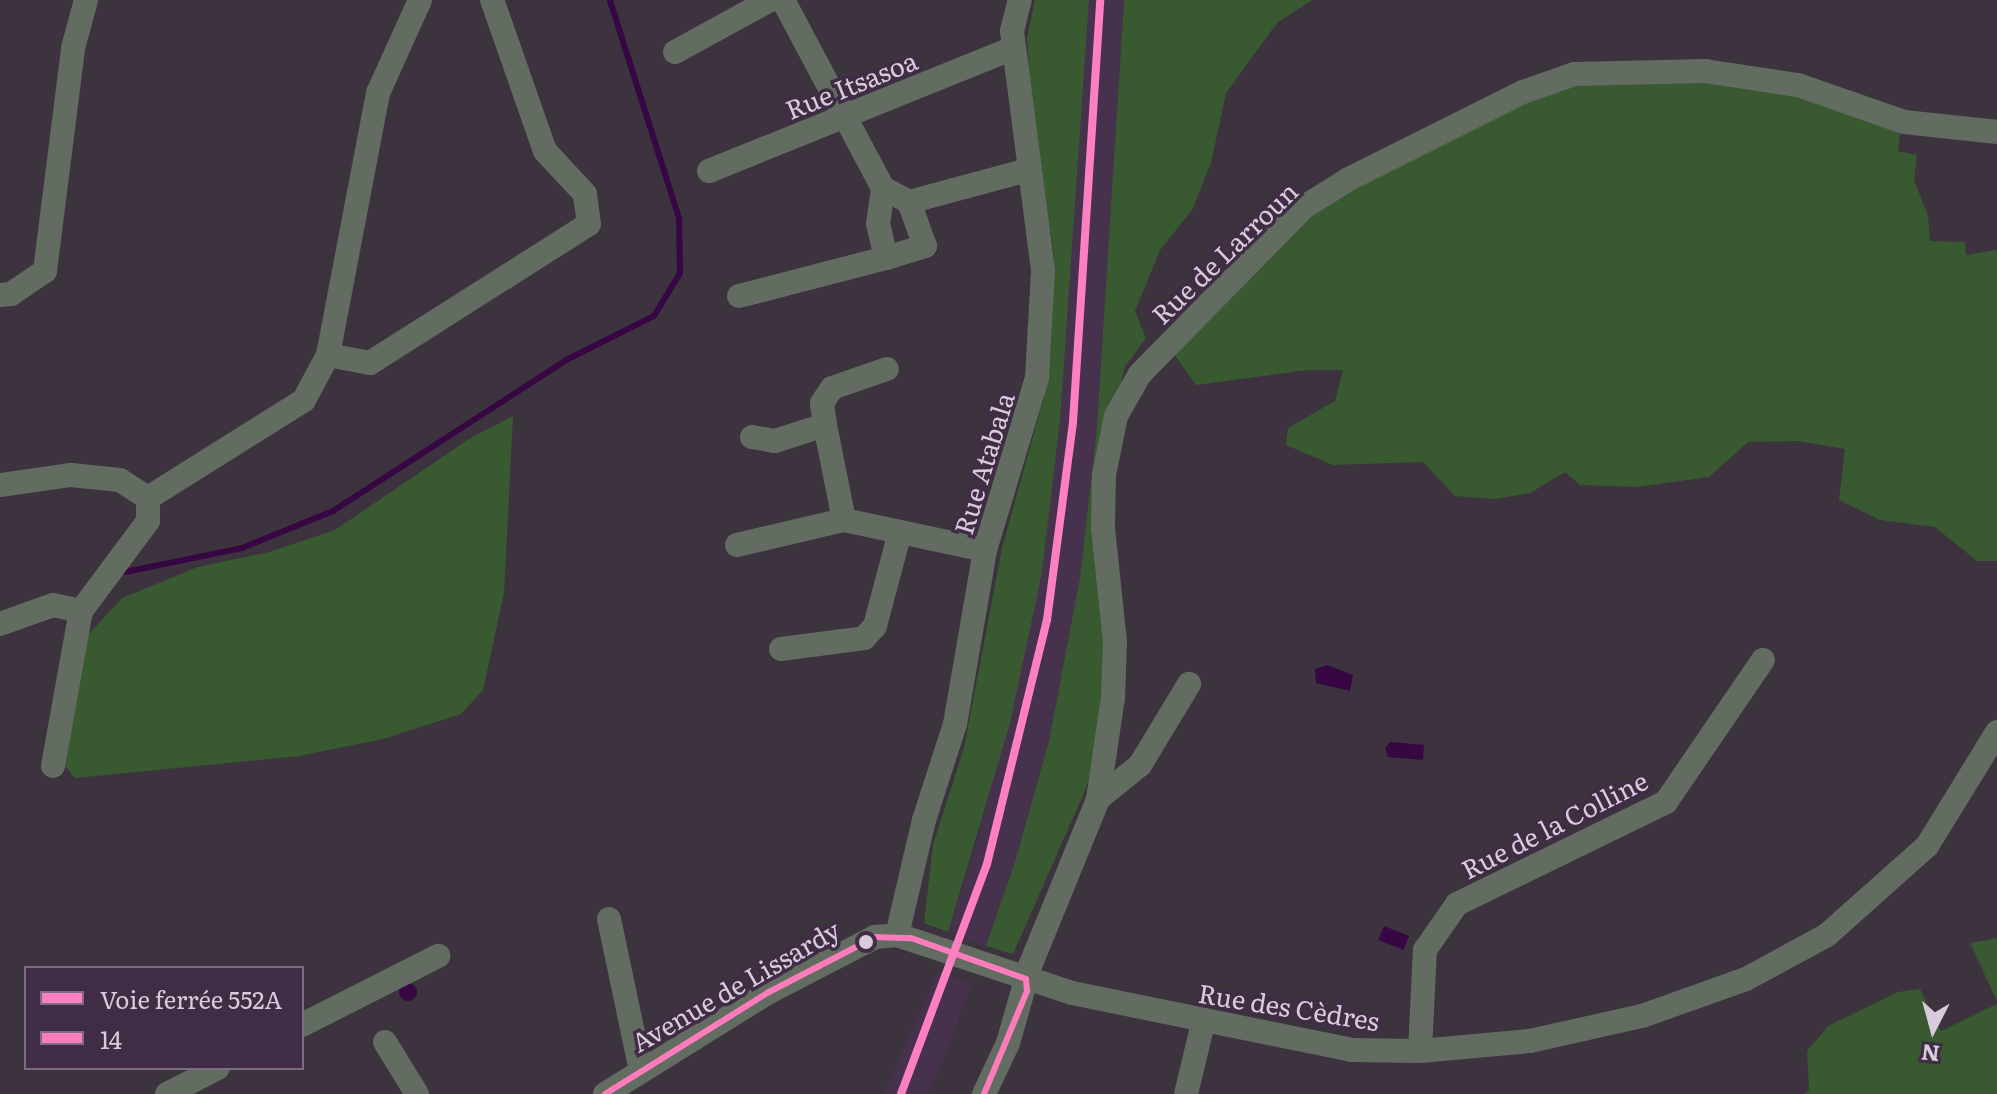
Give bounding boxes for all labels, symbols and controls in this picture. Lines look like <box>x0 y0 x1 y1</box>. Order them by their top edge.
street label: Rue Itsasoa <box>781 43 921 125</box>
street label: Rue de Larroun <box>1145 175 1303 329</box>
street label: Rue Atabala <box>947 388 1019 538</box>
street label: Rue de la Colline <box>1456 764 1652 884</box>
street label: Avenue de Lissardy <box>625 913 845 1057</box>
unlabelled marker <box>858 934 874 950</box>
legend <box>24 966 304 1070</box>
street label: Rue des Cèdres <box>1196 976 1382 1036</box>
text: Voie ferrée 552A <box>100 981 282 1016</box>
north arrow <box>1893 990 1973 1070</box>
text: 14 <box>100 1021 122 1056</box>
text: N <box>1920 1037 1941 1072</box>

